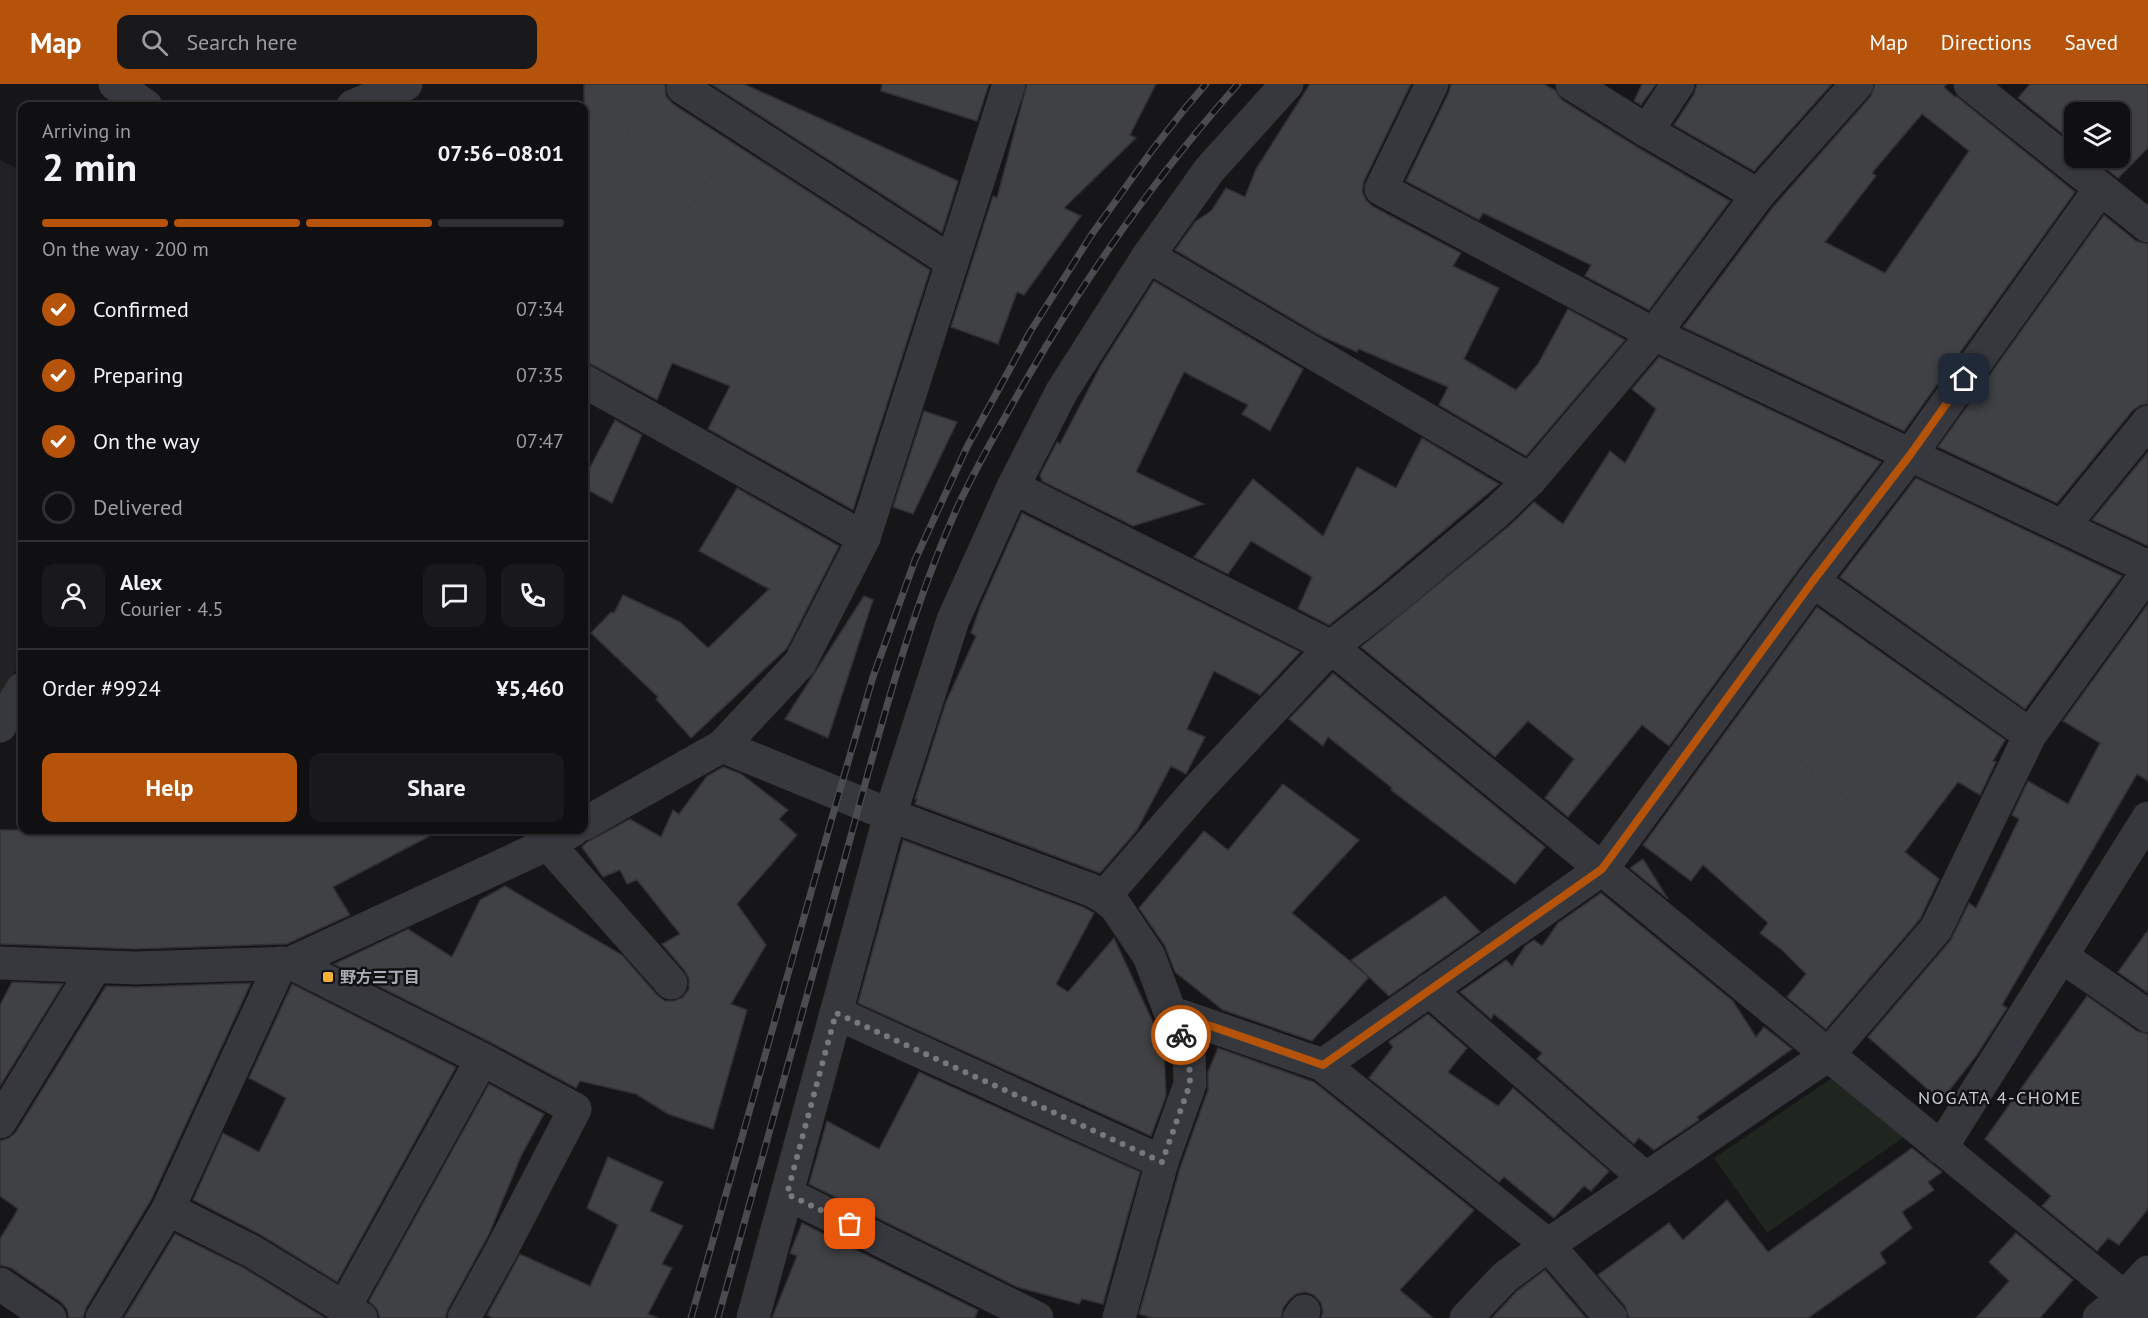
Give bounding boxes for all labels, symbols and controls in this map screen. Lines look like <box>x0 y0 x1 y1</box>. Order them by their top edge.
search box <box>117 15 537 69</box>
text: Map <box>30 24 81 61</box>
icon: search <box>138 26 171 59</box>
text: Search here <box>186 28 297 56</box>
text: Map <box>1869 29 1908 56</box>
text: Directions <box>1941 29 2032 56</box>
text: Saved <box>2065 29 2118 56</box>
map controls <box>2064 102 2130 168</box>
button: layers <box>2064 102 2130 168</box>
text: Arriving in <box>42 118 131 144</box>
text: 07:56–08:01 <box>438 139 564 167</box>
text: 2 min <box>42 141 137 192</box>
text: On the way · 200 m <box>42 236 209 262</box>
icon: check <box>42 293 75 326</box>
text: Confirmed <box>93 295 189 323</box>
text: 07:34 <box>516 296 564 322</box>
pin <box>1938 353 1989 404</box>
icon: check <box>42 359 75 392</box>
text: Preparing <box>93 361 183 389</box>
text: 07:35 <box>516 362 564 388</box>
icon: home <box>1947 362 1980 395</box>
icon: check <box>42 425 75 458</box>
text: On the way <box>93 427 200 455</box>
text: 07:47 <box>516 428 564 454</box>
text: Delivered <box>93 493 183 521</box>
button: person <box>42 564 105 627</box>
button: chat <box>423 564 486 627</box>
button: phone <box>501 564 564 627</box>
text: Alex <box>120 568 162 596</box>
text: Courier · 4.5 <box>120 596 223 622</box>
text: Order #9924 <box>42 674 161 702</box>
text: ¥5,460 <box>496 674 564 702</box>
button: Help <box>42 753 297 822</box>
button: Share <box>309 753 564 822</box>
place label: 野方三丁目 <box>340 967 420 987</box>
marker: 野方三丁目 <box>321 970 335 984</box>
courier <box>1151 1005 1211 1065</box>
icon: bike <box>1165 1019 1198 1052</box>
district label: NOGATA 4-CHOME <box>1918 1086 2082 1109</box>
pin <box>824 1198 875 1249</box>
icon: bag <box>833 1207 866 1240</box>

